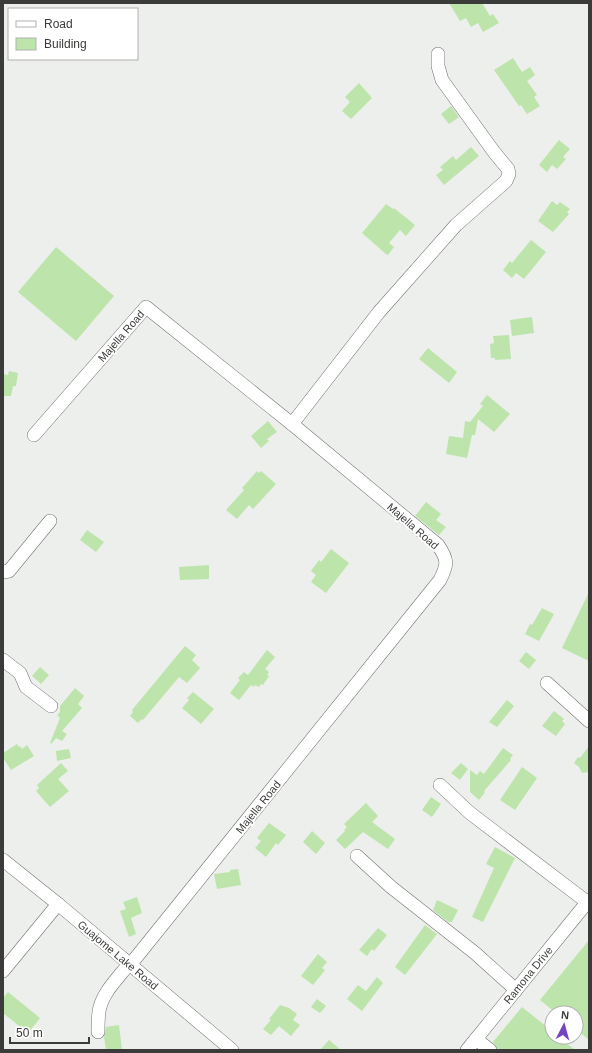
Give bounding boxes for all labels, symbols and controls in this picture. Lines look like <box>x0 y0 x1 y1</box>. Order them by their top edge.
legend <box>8 8 138 60</box>
text: Road <box>44 17 73 31</box>
text: Building <box>44 37 87 51</box>
street label: Majella Road <box>95 308 147 364</box>
street label: Majella Road <box>385 500 441 552</box>
street label: Majella Road <box>233 778 283 836</box>
street label: Guajome Lake Road <box>75 918 161 992</box>
street label: Ramona Drive <box>501 944 555 1006</box>
north arrow <box>544 1005 584 1045</box>
text: N <box>560 1009 570 1021</box>
scale bar <box>10 1019 89 1045</box>
text: 50 m <box>16 1026 43 1040</box>

